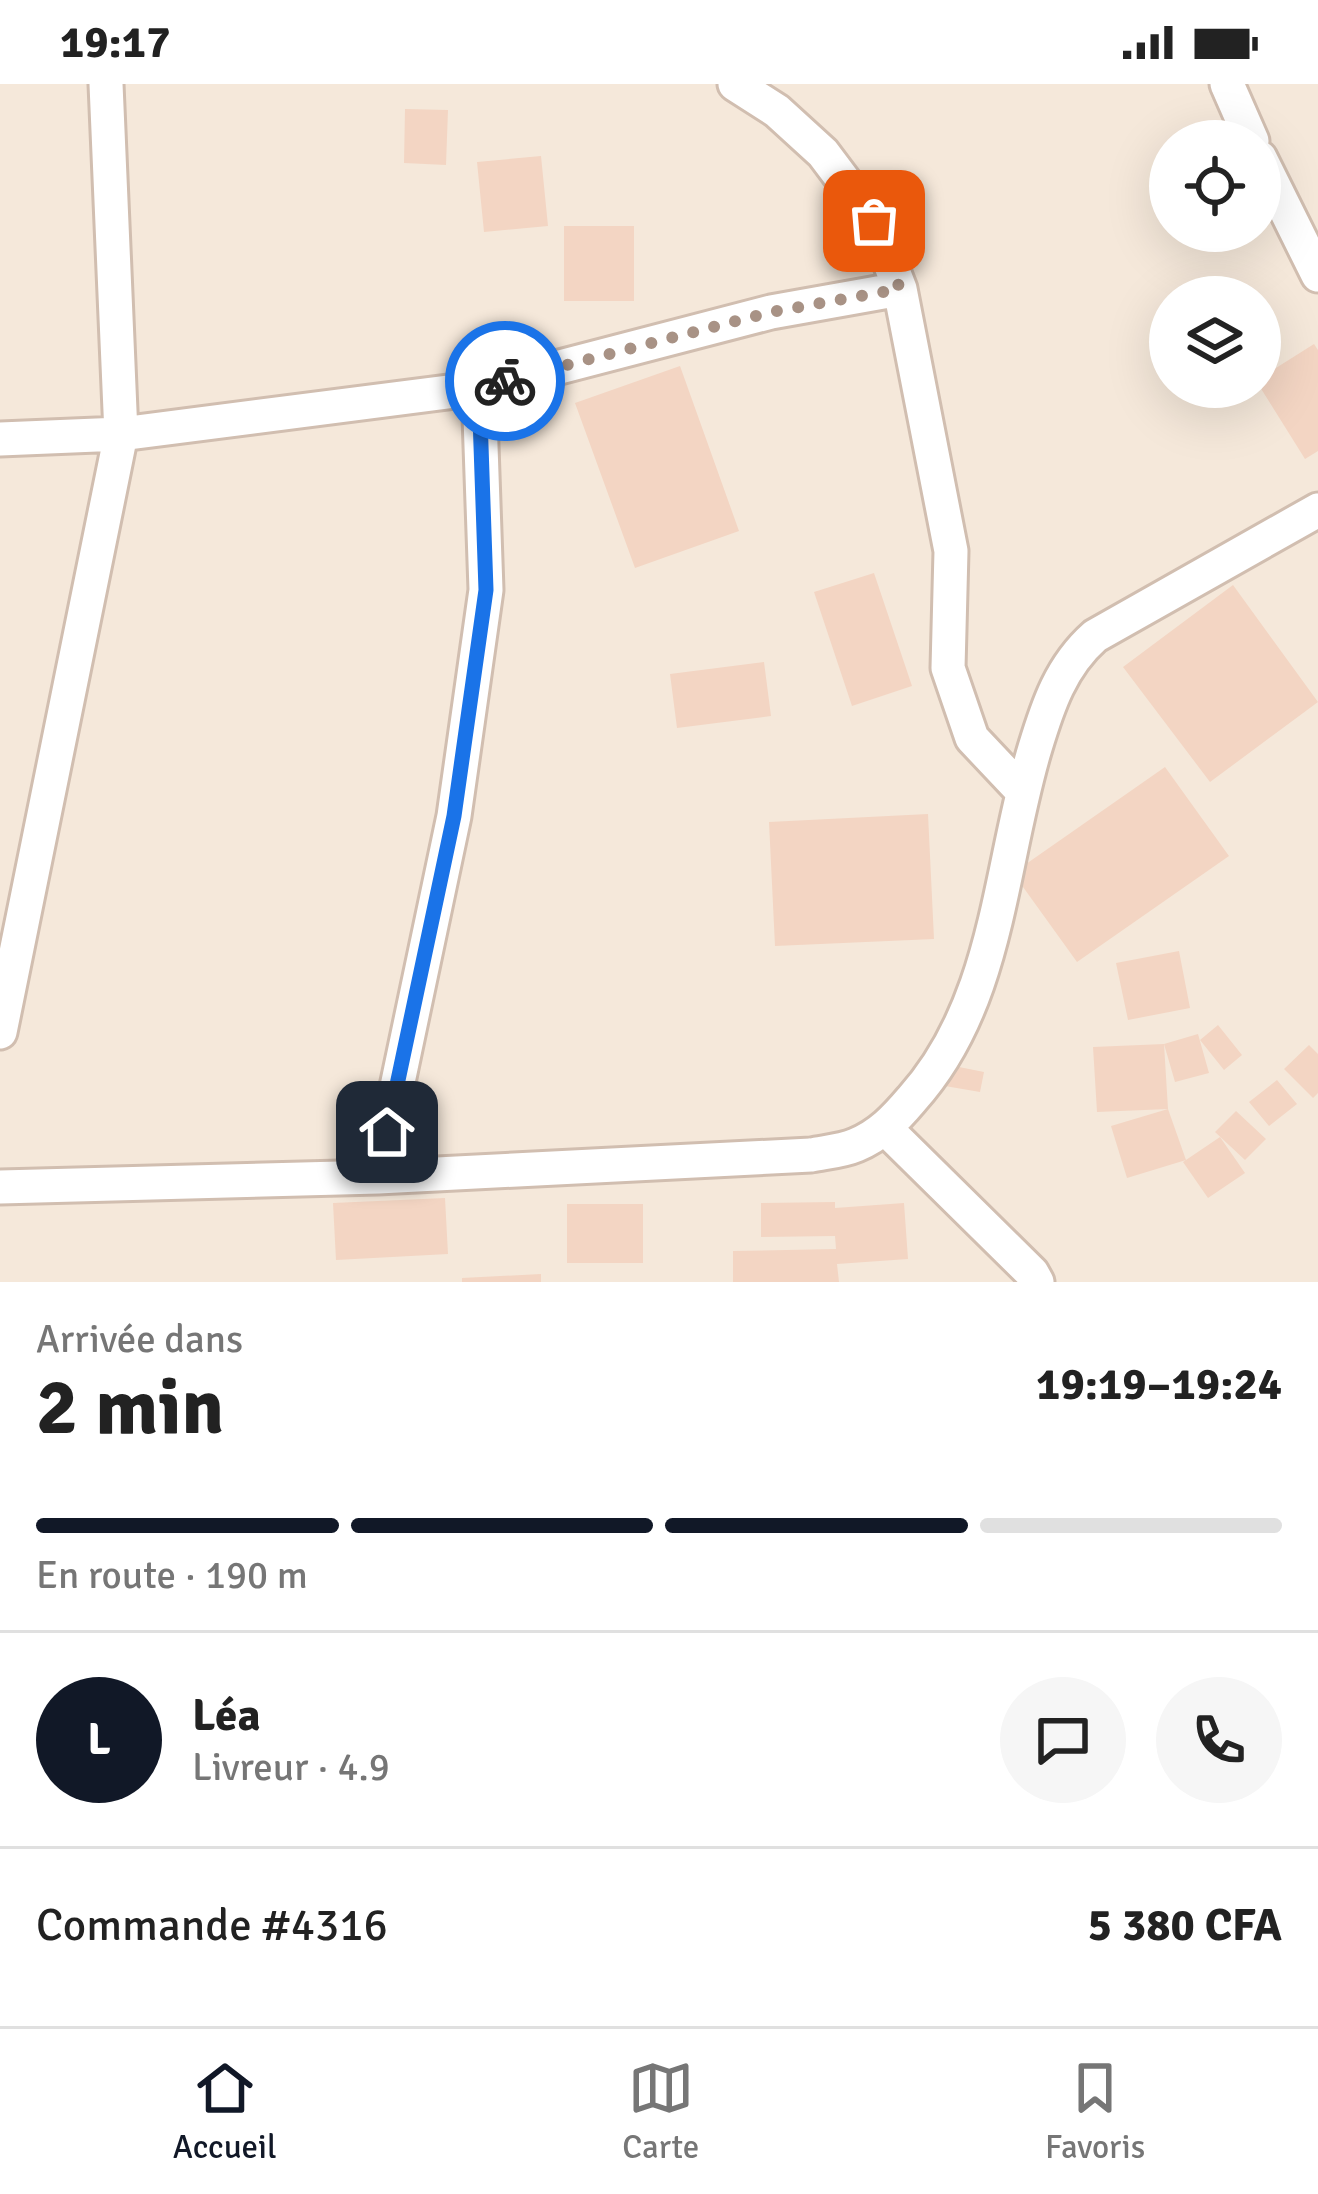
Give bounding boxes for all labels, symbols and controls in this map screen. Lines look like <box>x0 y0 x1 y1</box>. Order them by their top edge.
text: 19:17 <box>60 15 170 70</box>
map controls <box>1149 120 1281 408</box>
button: locate <box>1149 120 1281 252</box>
pin <box>823 170 925 272</box>
icon: bag <box>841 188 907 254</box>
button: layers <box>1149 276 1281 408</box>
courier <box>445 321 565 441</box>
icon: bike <box>472 348 538 414</box>
pin <box>336 1081 438 1183</box>
icon: home <box>354 1099 420 1165</box>
text: Arrivée dans <box>36 1315 243 1363</box>
text: 19:19–19:24 <box>1036 1357 1282 1412</box>
text: 2 min <box>36 1360 224 1456</box>
text: En route · 190 m <box>36 1551 308 1599</box>
button: chat <box>1000 1677 1126 1803</box>
button: phone <box>1156 1677 1282 1803</box>
text: Léa <box>192 1688 261 1743</box>
text: L <box>87 1712 111 1767</box>
text: Livreur · 4.9 <box>192 1743 390 1791</box>
text: Commande #4316 <box>36 1898 388 1953</box>
text: 5 380 CFA <box>1088 1898 1282 1953</box>
tab: Accueil <box>173 2055 277 2168</box>
tab: Carte <box>622 2055 699 2168</box>
tab: Favoris <box>1045 2055 1145 2168</box>

